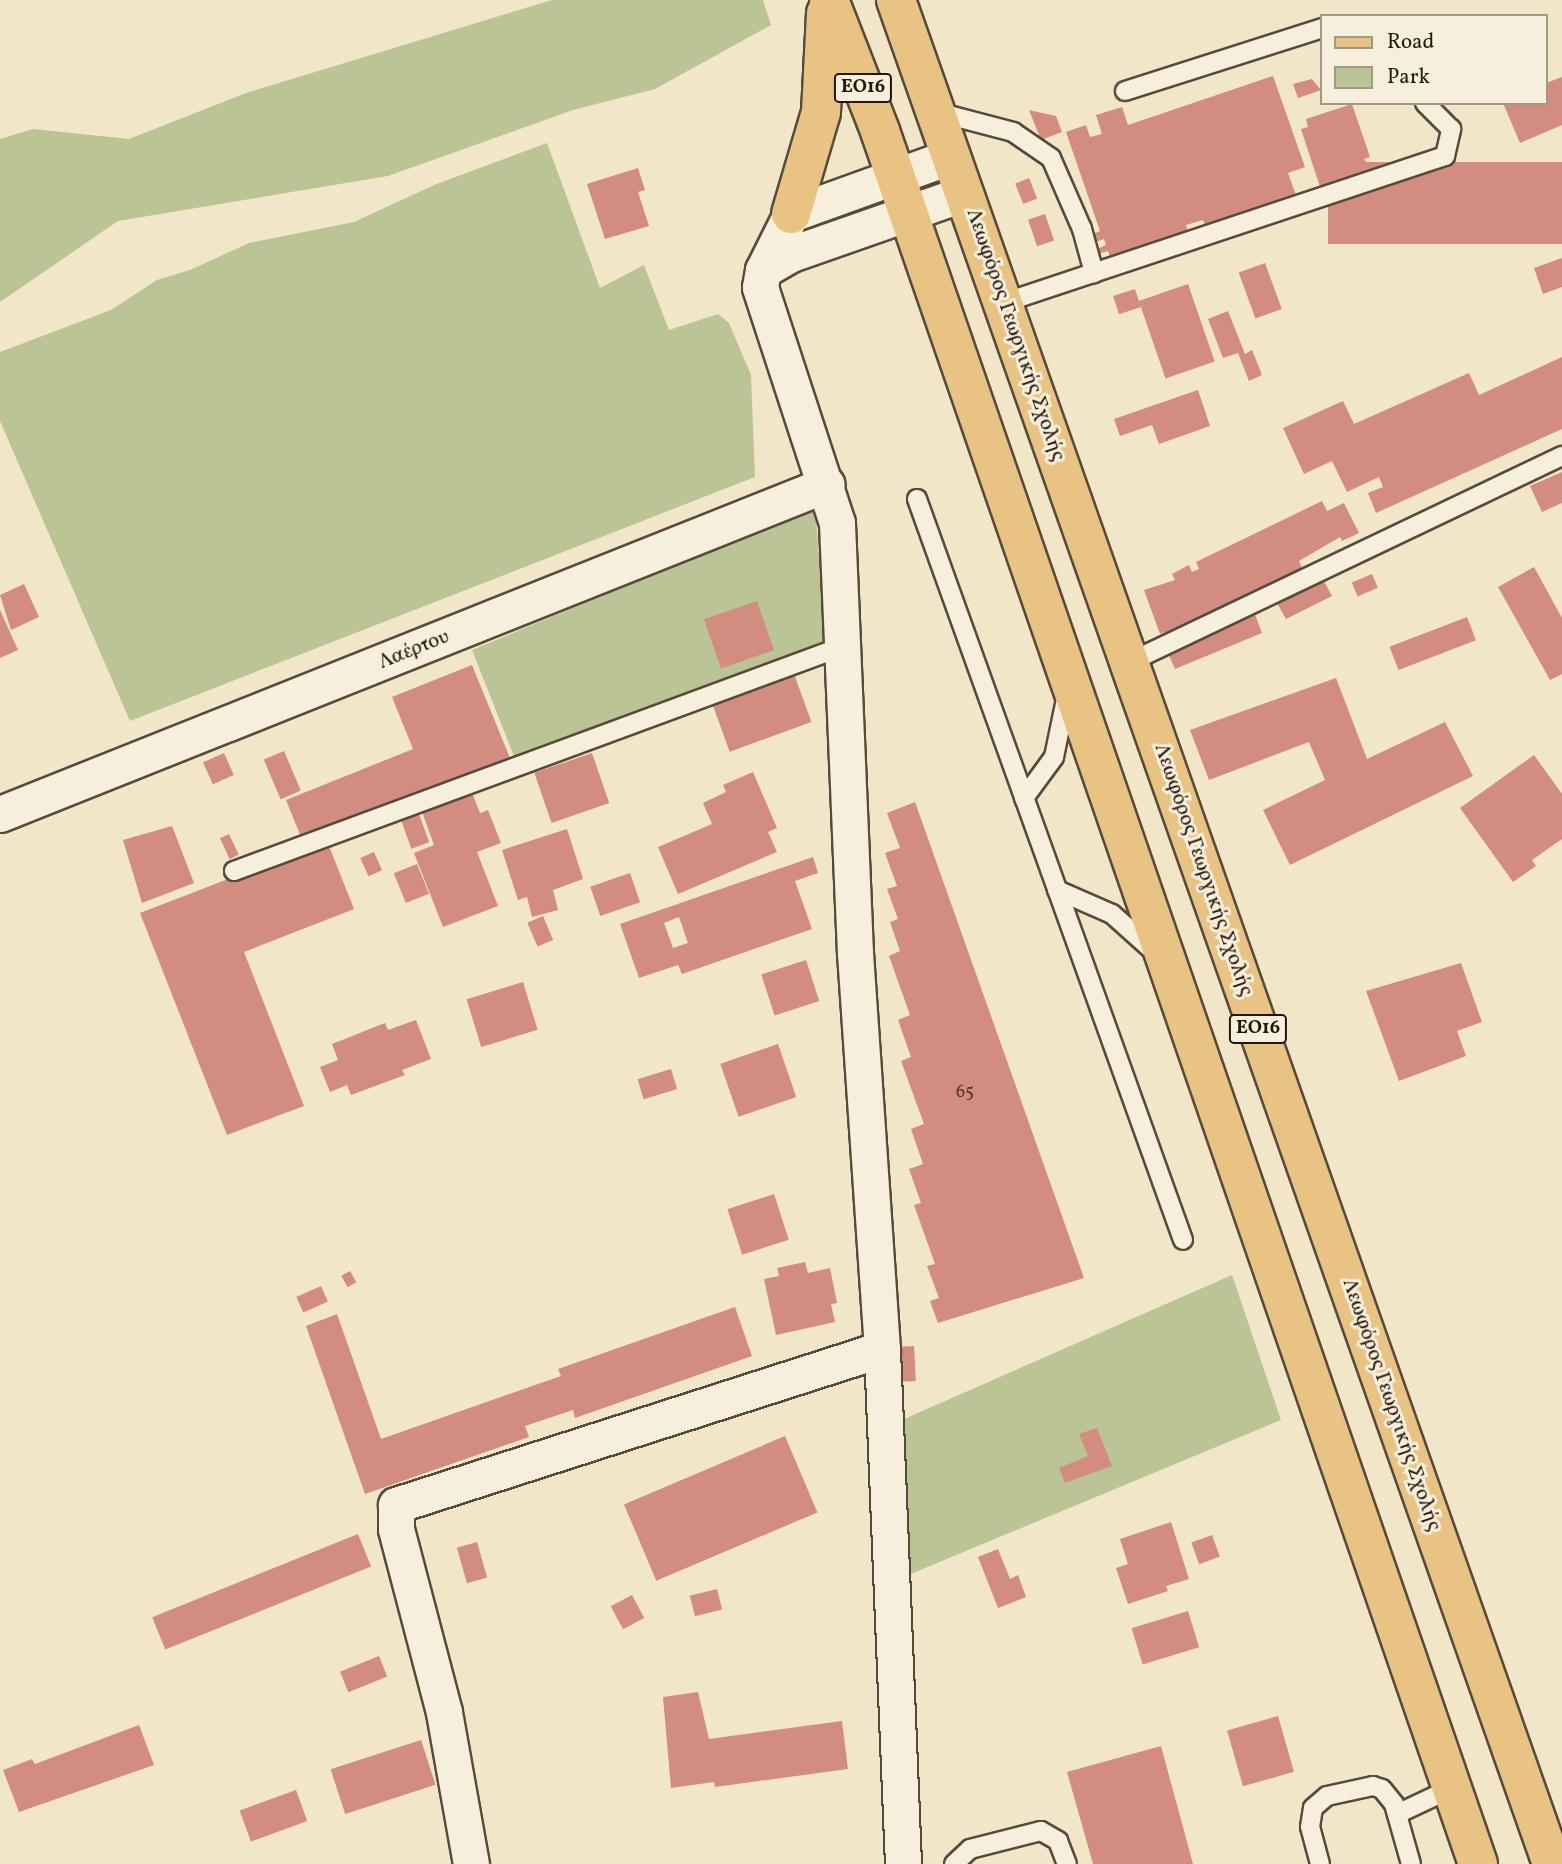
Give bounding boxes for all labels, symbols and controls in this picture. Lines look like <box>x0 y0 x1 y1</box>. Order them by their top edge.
legend <box>1320 14 1548 105</box>
text: Road <box>1387 28 1434 57</box>
text: Park <box>1387 63 1430 92</box>
road number: ΕΟ16 <box>833 72 893 104</box>
street label: Λεωφόρος Γεωργικής Σχολής <box>960 205 1070 465</box>
street label: Λαέρτου <box>375 624 453 676</box>
street label: Λεωφόρος Γεωργικής Σχολής <box>1148 740 1258 1000</box>
road number: ΕΟ16 <box>1228 1014 1288 1044</box>
house number: 65 <box>956 1082 974 1104</box>
street label: Λεωφόρος Γεωργικής Σχολής <box>1336 1275 1446 1535</box>

